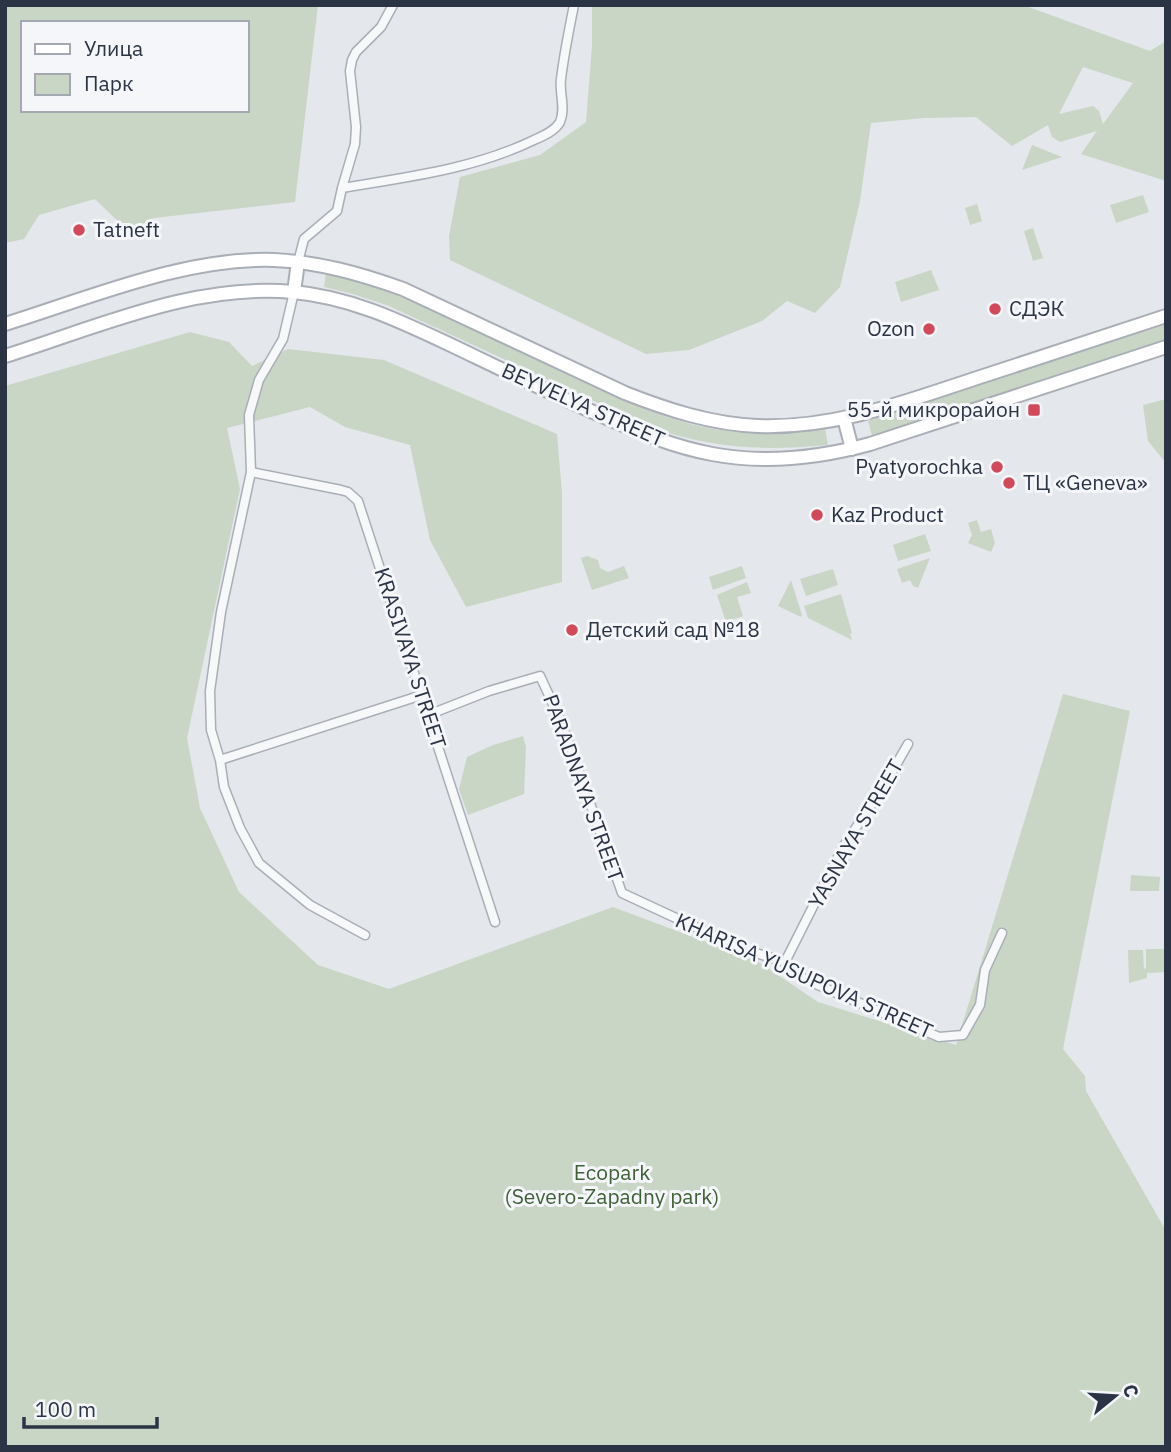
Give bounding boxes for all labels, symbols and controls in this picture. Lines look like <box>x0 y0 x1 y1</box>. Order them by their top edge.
legend <box>21 21 248 112</box>
text: Улица <box>84 34 143 62</box>
text: Парк <box>84 69 134 97</box>
place label: Tatneft <box>93 215 160 243</box>
marker: Tatneft <box>71 222 87 238</box>
place label: СДЭК <box>1009 294 1064 322</box>
marker: СДЭК <box>987 301 1003 317</box>
place label: Ozon <box>867 314 915 342</box>
marker: Ozon <box>921 321 937 337</box>
street label: BEYVELYA STREET <box>497 356 669 453</box>
place label: 55-й микрорайон <box>847 395 1020 423</box>
marker: 55-й микрорайон <box>1026 402 1042 418</box>
place label: Pyatyorochka <box>855 452 983 480</box>
marker: Pyatyorochka <box>989 459 1005 475</box>
place label: ТЦ «Geneva» <box>1023 468 1148 496</box>
marker: ТЦ «Geneva» <box>1001 475 1017 491</box>
place label: Kaz Product <box>831 500 944 528</box>
marker: Kaz Product <box>809 507 825 523</box>
street label: KRASIVAYA STREET <box>368 564 453 752</box>
place label: Детский сaд №18 <box>586 615 760 643</box>
marker: Детский сaд №18 <box>564 622 580 638</box>
street label: PARADNAYA STREET <box>537 690 631 885</box>
street label: YASNAYA STREET <box>801 754 909 913</box>
street label: KHARISA YUSUPOVA STREET <box>671 906 937 1045</box>
park label: Ecopark (Severo-Zapadny park) <box>505 1158 719 1210</box>
north arrow <box>1080 1361 1150 1431</box>
text: С <box>1118 1381 1144 1400</box>
scale bar <box>24 1386 158 1430</box>
text: 100 m <box>35 1395 96 1423</box>

